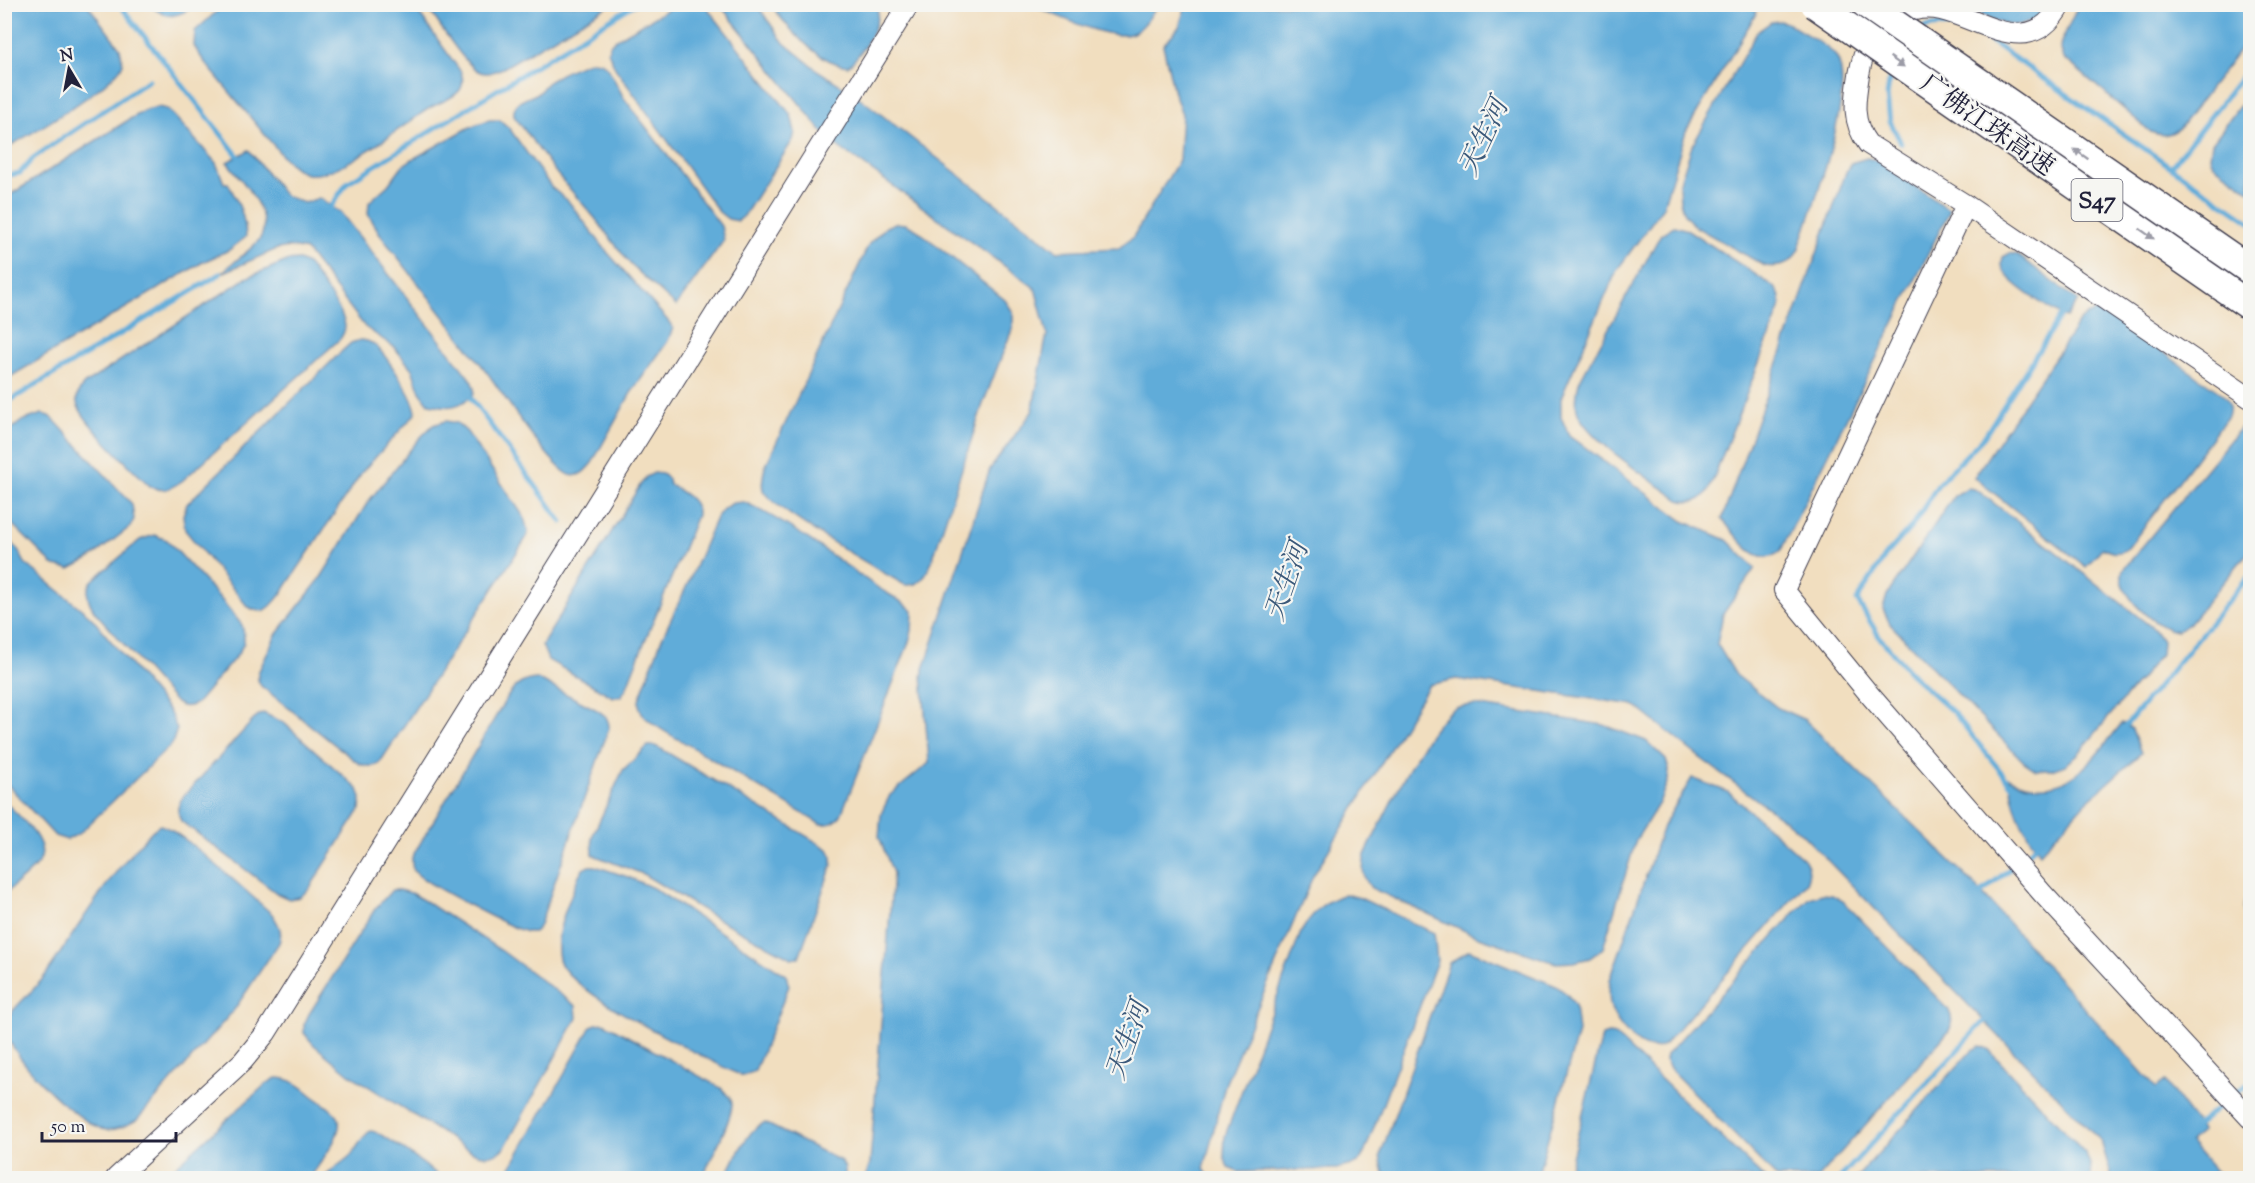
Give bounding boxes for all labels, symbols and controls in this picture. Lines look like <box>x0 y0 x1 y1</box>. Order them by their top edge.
north arrow <box>39 39 99 99</box>
text: N <box>59 44 75 69</box>
one-way arrow <box>1889 56 1905 68</box>
street label: 广佛江珠高速 <box>1912 66 2061 186</box>
water label: 天生河 <box>1450 89 1522 183</box>
one-way arrow <box>2074 148 2090 160</box>
road number: S47 <box>2072 179 2122 221</box>
one-way arrow <box>2139 228 2155 240</box>
water label: 天生河 <box>1257 532 1322 626</box>
water label: 天生河 <box>1098 991 1163 1085</box>
scale bar <box>42 1105 176 1143</box>
text: 50 m <box>50 1115 86 1141</box>

